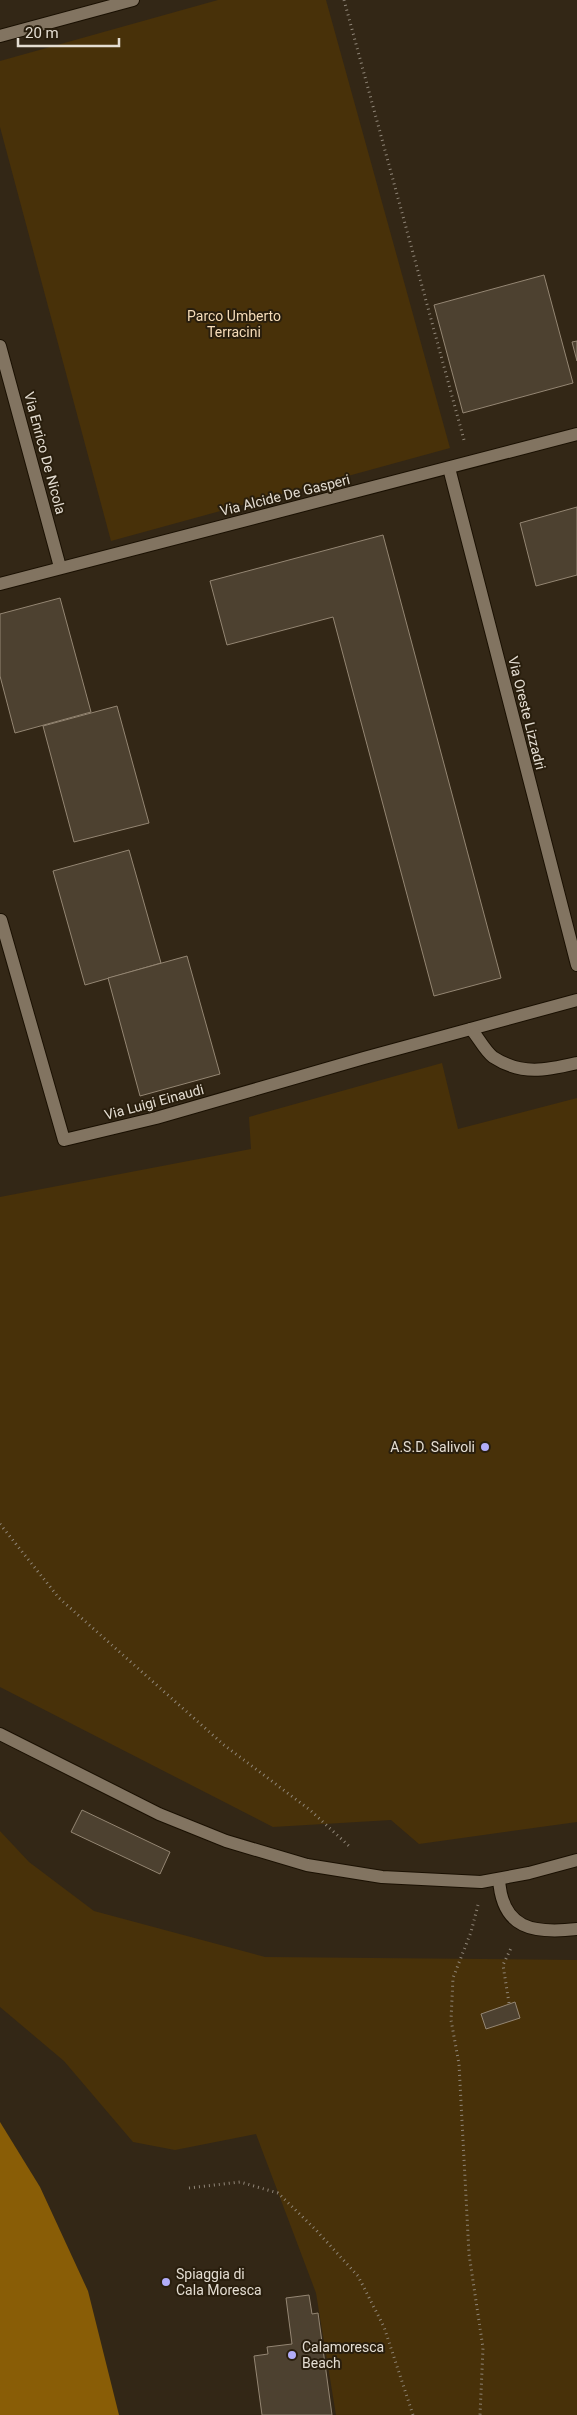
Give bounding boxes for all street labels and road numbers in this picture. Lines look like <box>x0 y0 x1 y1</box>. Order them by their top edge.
street label: Via Enrico De Nicola <box>21 390 69 516</box>
street label: Via Alcide De Gasperi <box>218 471 352 519</box>
street label: Via Oreste Lizzadri <box>505 655 549 771</box>
street label: Via Luigi Einaudi <box>103 1081 205 1123</box>

